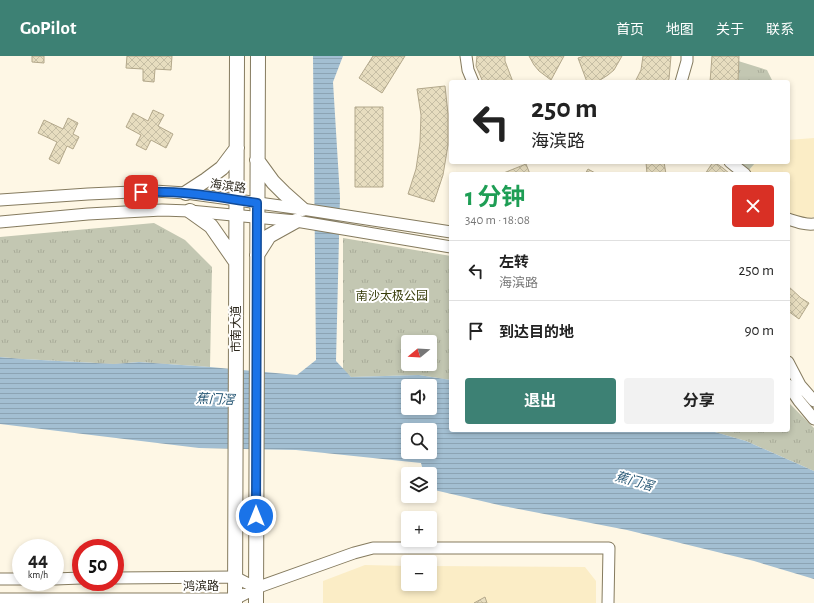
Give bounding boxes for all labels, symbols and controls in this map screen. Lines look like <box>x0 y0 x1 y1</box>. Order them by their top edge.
text: GoPilot <box>20 19 76 38</box>
text: 首页 <box>616 23 644 37</box>
text: 地图 <box>666 23 694 37</box>
text: 关于 <box>716 23 744 37</box>
text: 联系 <box>766 23 794 37</box>
text: 250 m <box>531 95 598 123</box>
icon: left <box>465 96 517 148</box>
text: 海滨路 <box>531 133 585 151</box>
pin <box>124 175 158 209</box>
street label: 海滨路 <box>209 177 247 194</box>
icon: arrive <box>130 181 152 203</box>
button: close <box>732 185 774 227</box>
text: 1 分钟 <box>465 186 525 210</box>
text: 340 m · 18:08 <box>465 214 530 227</box>
text: 左转 <box>499 255 529 270</box>
icon: left <box>465 260 487 282</box>
text: 250 m <box>739 263 774 278</box>
text: 海滨路 <box>499 277 538 290</box>
park label: 南沙太极公园 <box>356 290 428 302</box>
street label: 市南大道 <box>229 305 242 353</box>
icon: arrive <box>465 320 487 342</box>
text: 90 m <box>745 323 774 338</box>
text: 到达目的地 <box>499 325 574 340</box>
north arrow <box>401 335 437 371</box>
map controls <box>401 335 437 591</box>
button: 退出 <box>465 378 616 424</box>
button: 分享 <box>624 378 774 424</box>
button: sound <box>401 379 437 415</box>
water label: 蕉门滘 <box>195 392 237 407</box>
button: search <box>401 423 437 459</box>
button: layers <box>401 467 437 503</box>
water label: 蕉门滘 <box>613 469 657 494</box>
position arrow <box>235 495 277 537</box>
button: + <box>401 511 437 547</box>
speed limit sign: 50 <box>72 539 124 591</box>
text: 44 <box>28 550 48 570</box>
button: − <box>401 555 437 591</box>
text: km/h <box>28 570 48 580</box>
street label: 鸿滨路 <box>183 579 219 592</box>

